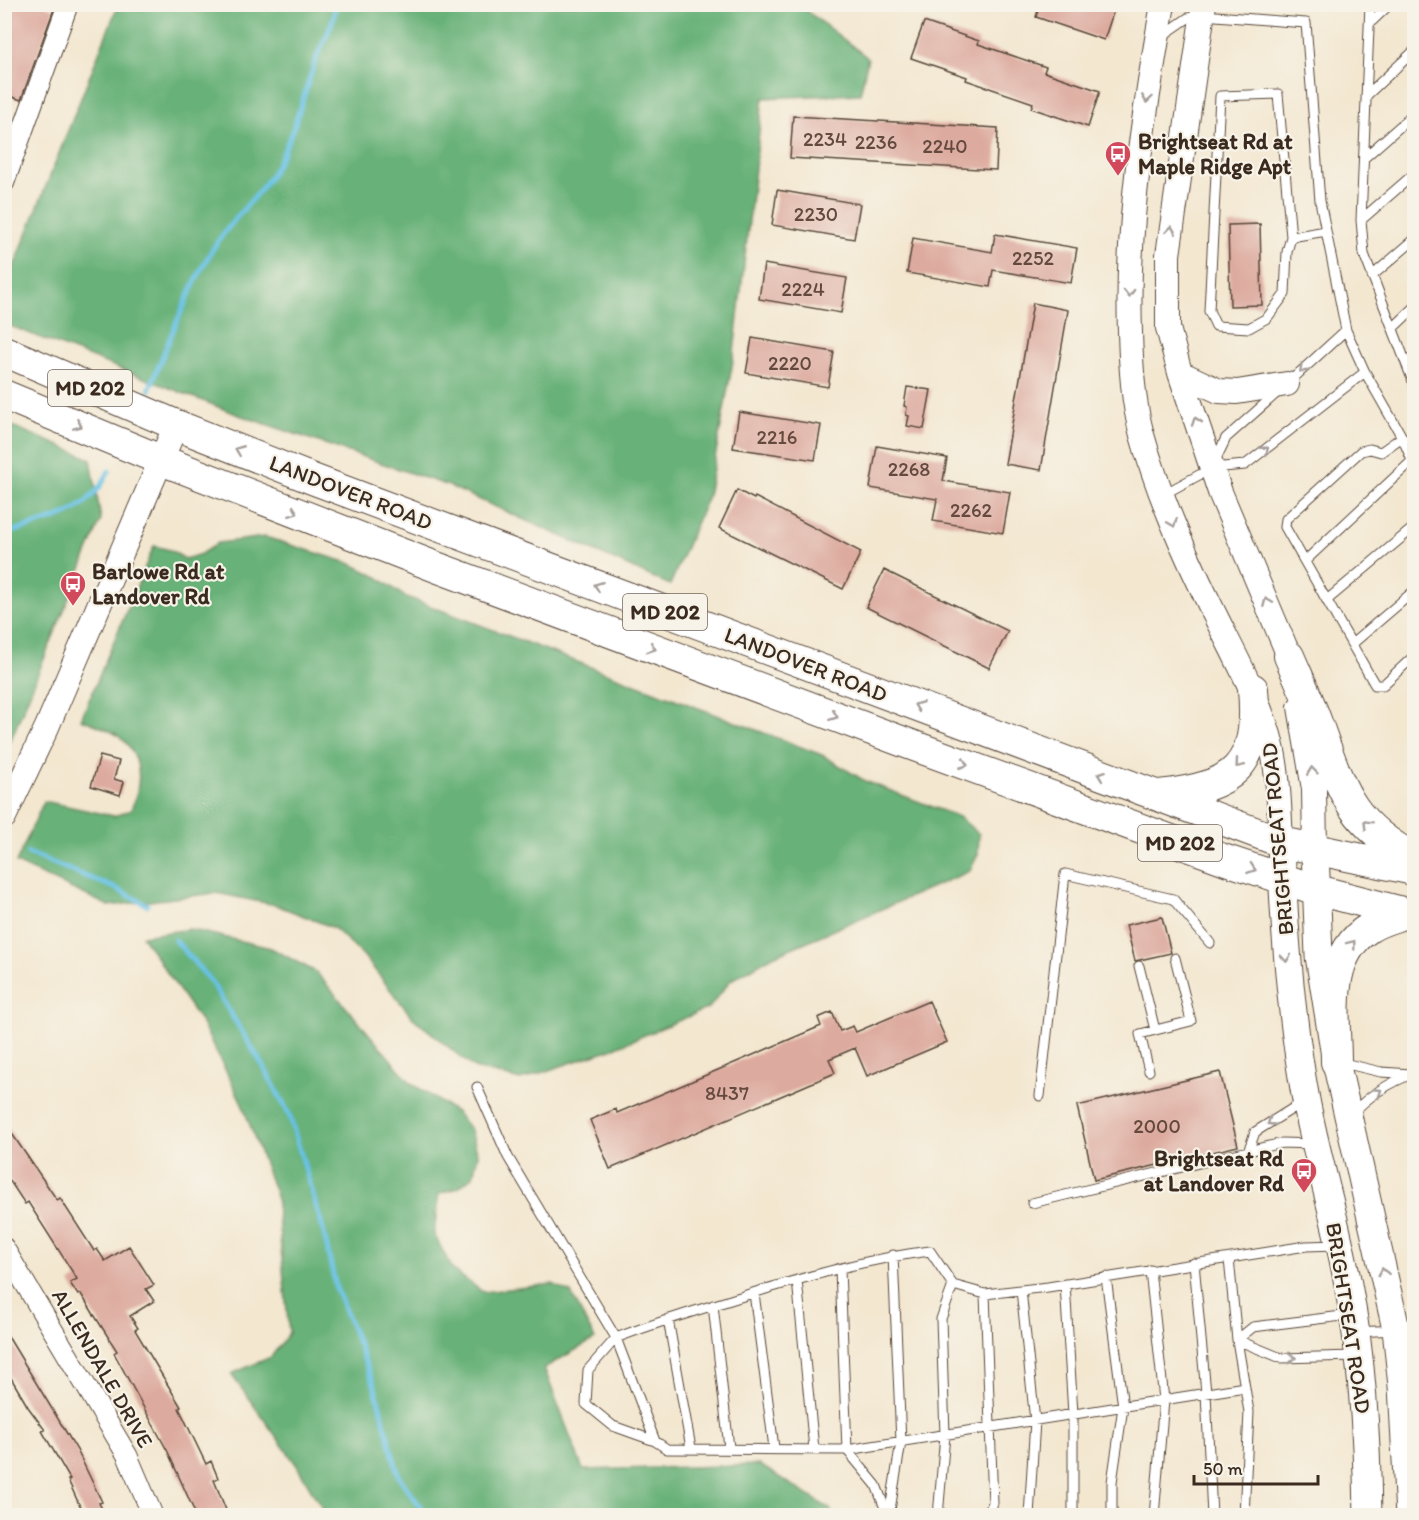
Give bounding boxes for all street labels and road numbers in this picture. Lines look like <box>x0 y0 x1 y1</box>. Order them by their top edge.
road number: MD 202 <box>48 370 132 406</box>
street label: LANDOVER ROAD <box>266 449 436 536</box>
road number: MD 202 <box>623 594 707 630</box>
street label: LANDOVER ROAD <box>721 621 891 708</box>
street label: BRIGHTSEAT ROAD <box>1256 742 1299 936</box>
road number: MD 202 <box>1138 825 1222 861</box>
street label: BRIGHTSEAT ROAD <box>1320 1221 1377 1416</box>
street label: ALLENDALE DRIVE <box>46 1284 159 1453</box>

